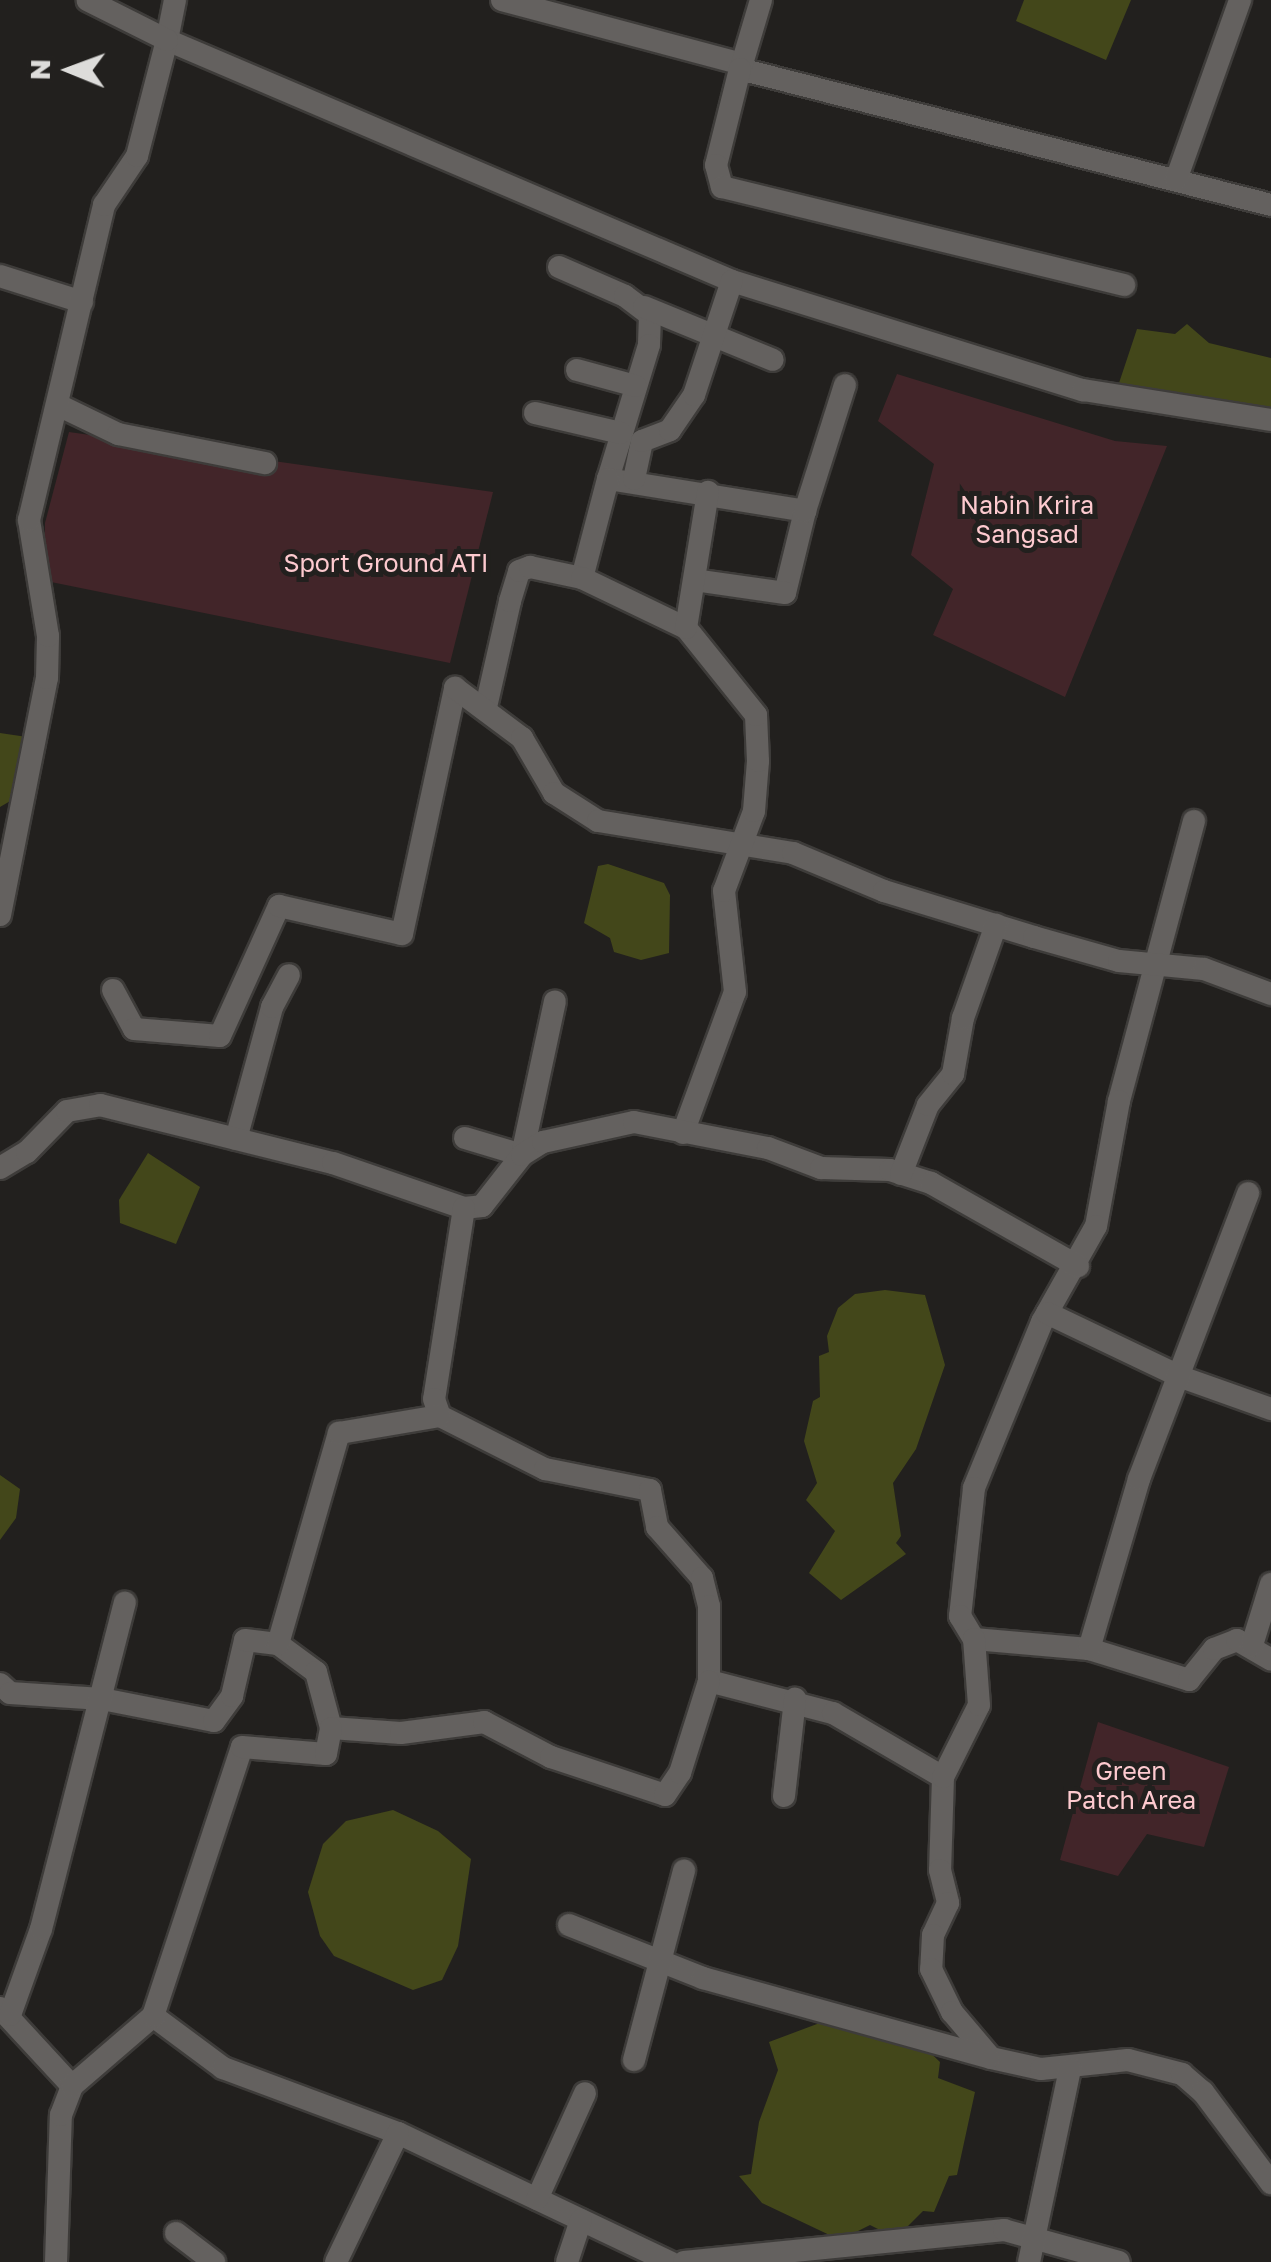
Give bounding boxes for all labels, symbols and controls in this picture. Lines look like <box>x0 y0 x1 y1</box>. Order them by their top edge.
north arrow <box>20 20 120 120</box>
text: N <box>23 59 56 80</box>
park label: Nabin Krira Sangsad <box>960 491 1094 550</box>
park label: Sport Ground ATI <box>283 548 489 578</box>
park label: Green Patch Area <box>1066 1757 1196 1816</box>

